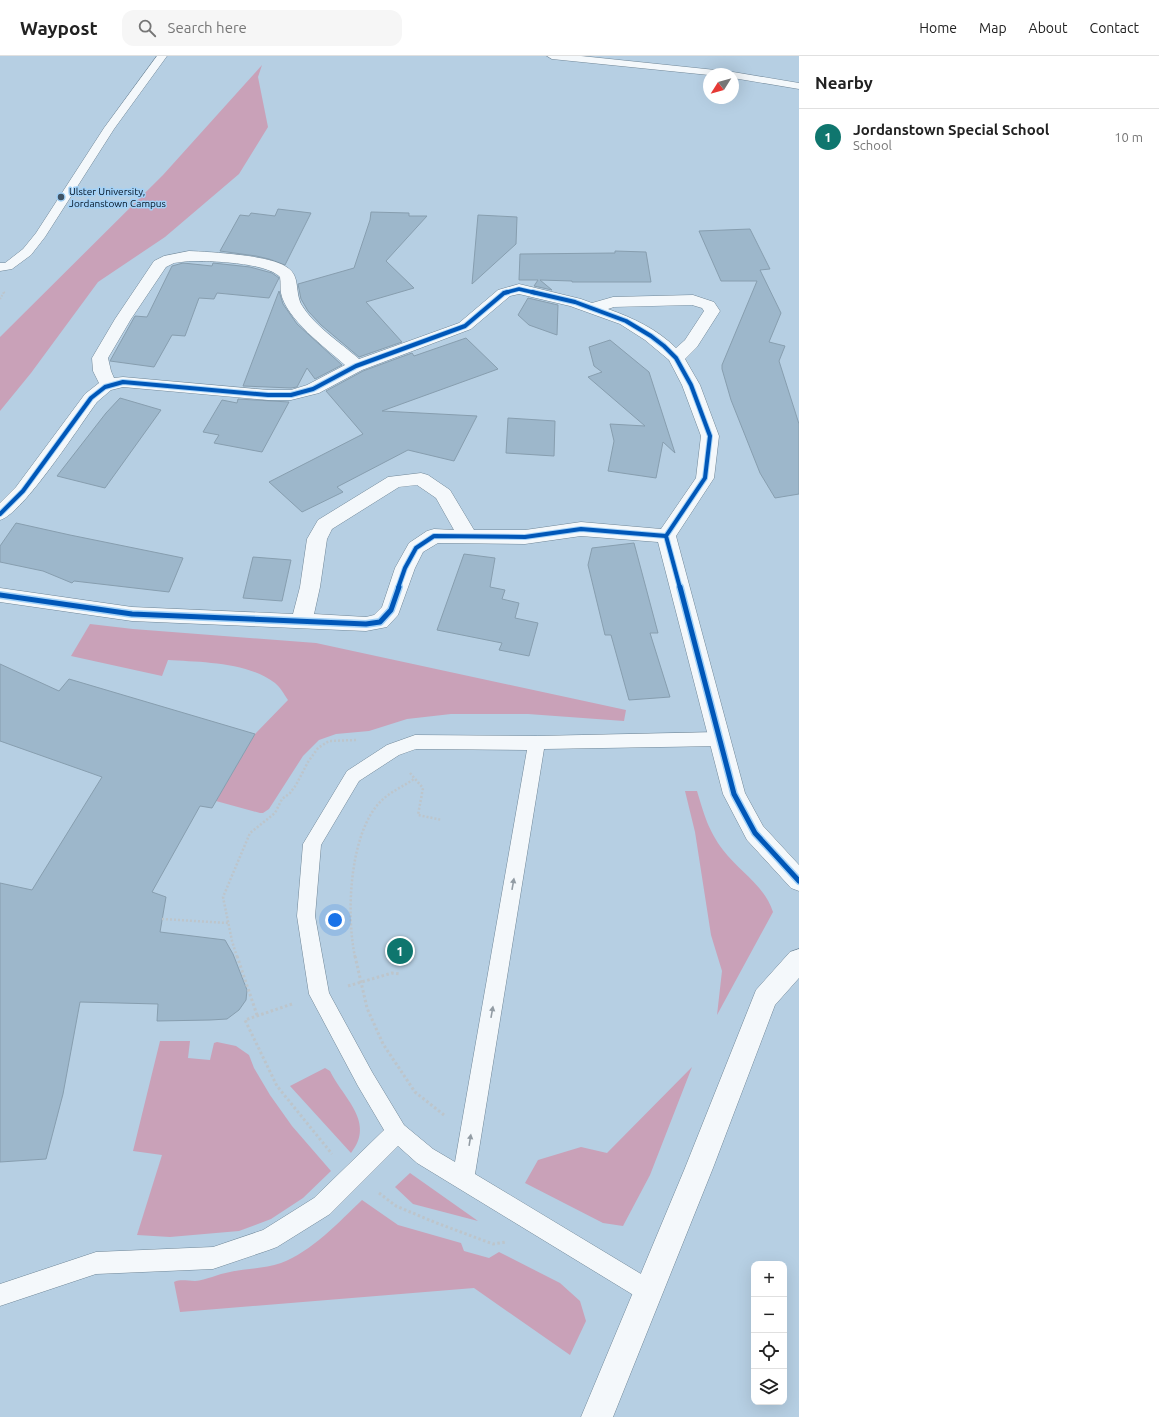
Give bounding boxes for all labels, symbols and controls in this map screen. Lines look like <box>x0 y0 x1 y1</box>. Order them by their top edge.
search box <box>122 10 402 46</box>
text: Waypost <box>20 17 98 39</box>
icon: search <box>136 17 158 39</box>
text: Search here <box>168 19 247 36</box>
text: Home <box>919 20 957 36</box>
text: Map <box>979 20 1007 36</box>
text: About <box>1029 20 1068 36</box>
text: Contact <box>1090 20 1139 36</box>
north arrow <box>703 68 739 104</box>
text: Nearby <box>815 73 873 92</box>
text: Jordanstown Special School <box>853 121 1049 138</box>
text: 1 <box>824 130 832 144</box>
text: 10 m <box>1114 130 1143 144</box>
text: School <box>853 138 892 152</box>
place label: Ulster University, Jordanstown Campus <box>69 186 166 209</box>
marker: Ulster University, Jordanstown Campus <box>56 192 66 202</box>
one-way arrow <box>510 878 516 890</box>
your location <box>325 910 345 930</box>
pin: 1 <box>387 936 413 966</box>
one-way arrow <box>489 1006 495 1018</box>
one-way arrow <box>467 1134 473 1146</box>
map controls <box>751 1261 787 1405</box>
button: + <box>751 1261 787 1297</box>
button: − <box>751 1297 787 1333</box>
button: locate <box>751 1333 787 1369</box>
button: layers <box>751 1369 787 1405</box>

